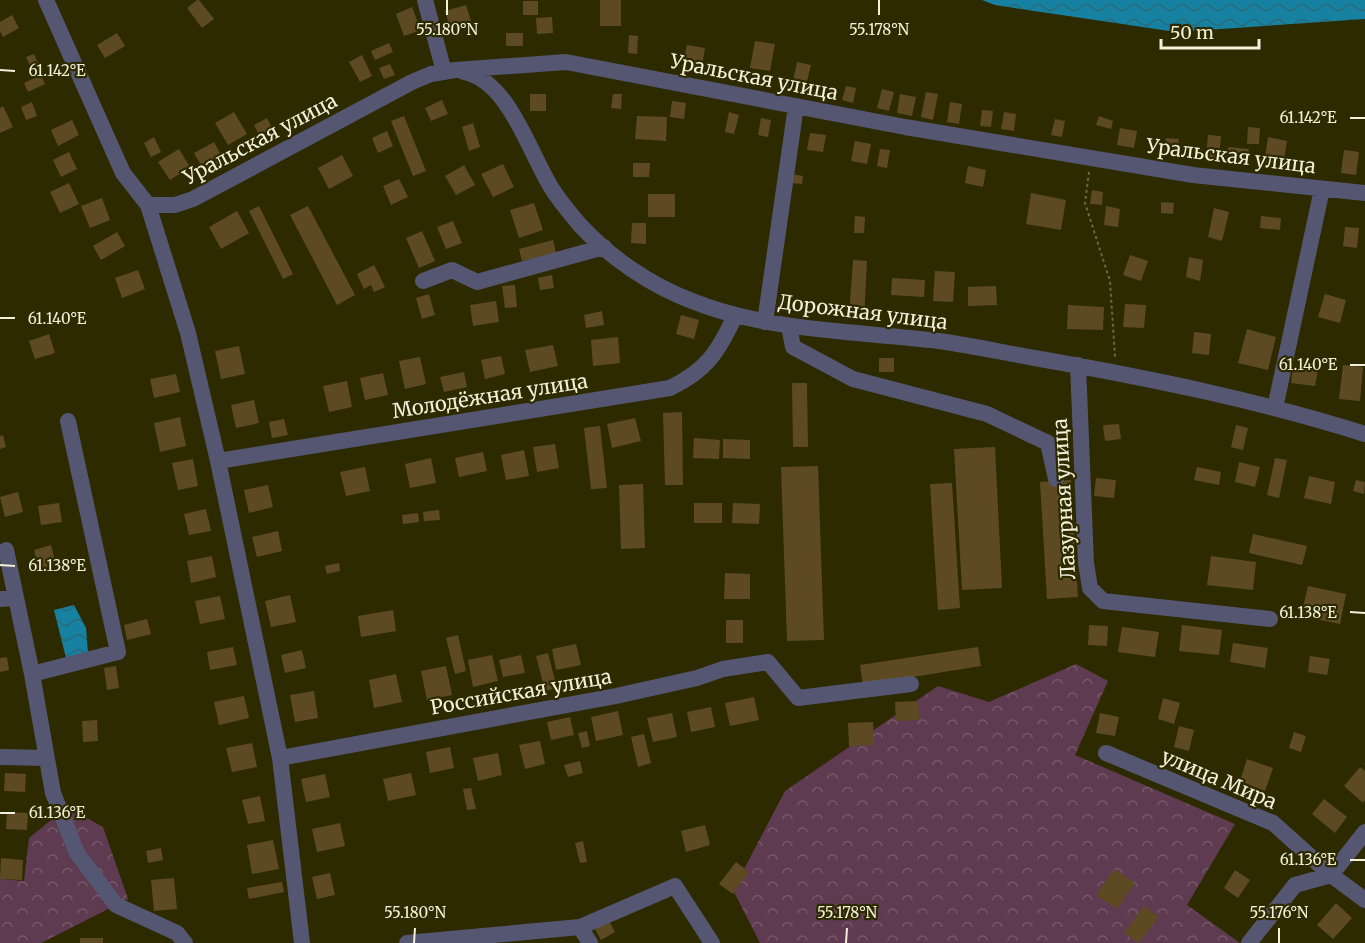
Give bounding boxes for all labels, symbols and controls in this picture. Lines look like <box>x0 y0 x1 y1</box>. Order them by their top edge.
scale bar <box>1161 12 1258 50</box>
text: 55.180°N <box>416 20 478 39</box>
text: 55.178°N <box>849 20 909 39</box>
text: 50 m <box>1170 21 1214 44</box>
street label: Уральская улица <box>667 48 841 105</box>
text: 61.142°E <box>28 61 86 80</box>
street label: Уральская улица <box>178 87 341 190</box>
text: 61.142°E <box>1279 108 1337 127</box>
street label: Уральская улица <box>1144 133 1318 178</box>
street label: Дорожная улица <box>777 289 949 334</box>
text: 61.140°E <box>28 309 87 328</box>
text: 61.140°E <box>1279 355 1338 374</box>
street label: Молодёжная улица <box>390 368 590 423</box>
street label: Лазурная улица <box>1047 417 1080 580</box>
text: 61.138°E <box>28 556 86 575</box>
text: 61.138°E <box>1279 603 1337 622</box>
street label: Российская улица <box>428 663 614 720</box>
street label: улица Мира <box>1158 743 1281 814</box>
text: 61.136°E <box>29 803 86 822</box>
text: 61.136°E <box>1280 850 1337 869</box>
text: 55.180°N <box>384 903 446 922</box>
text: 55.178°N <box>817 903 877 922</box>
text: 55.176°N <box>1250 903 1309 922</box>

